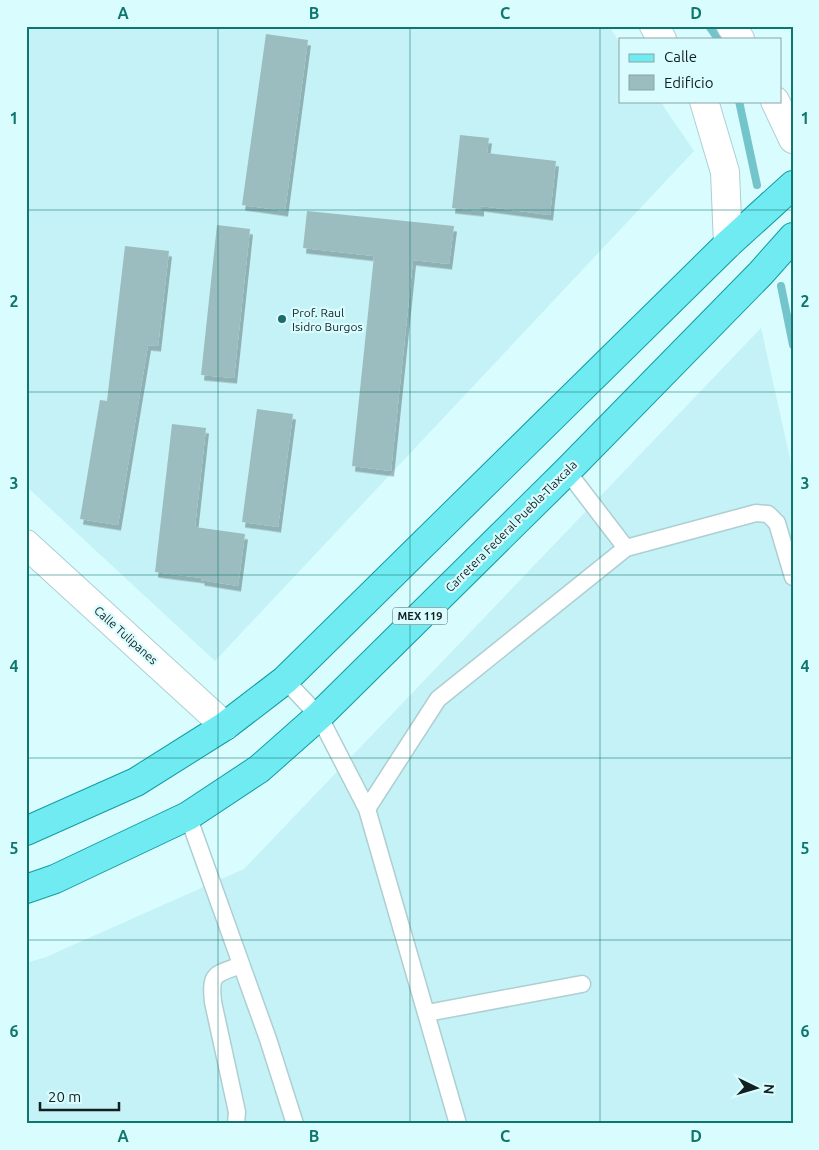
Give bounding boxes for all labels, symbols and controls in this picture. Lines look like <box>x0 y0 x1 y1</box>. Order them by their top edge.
text: A <box>117 4 129 22</box>
text: B <box>309 4 319 22</box>
text: C <box>500 4 510 22</box>
text: D <box>690 4 702 22</box>
legend <box>619 38 782 102</box>
text: Calle <box>664 48 697 65</box>
text: Edificio <box>664 74 713 91</box>
text: 1 <box>9 109 19 127</box>
text: 1 <box>800 109 810 127</box>
text: 2 <box>9 292 19 310</box>
text: 2 <box>800 292 810 310</box>
place label: Prof. Raul Isidro Burgos <box>292 306 363 333</box>
marker: Prof. Raul Isidro Burgos <box>276 313 288 325</box>
street label: Carretera Federal Puebla-Tlaxcala <box>443 458 579 594</box>
text: 3 <box>9 474 19 492</box>
text: 3 <box>800 474 810 492</box>
street label: Calle Tulipanes <box>92 603 160 667</box>
road number: MEX 119 <box>392 608 448 624</box>
text: 4 <box>9 657 19 675</box>
text: 4 <box>800 657 810 675</box>
text: 5 <box>9 839 19 857</box>
text: 5 <box>800 839 810 857</box>
text: 6 <box>9 1022 19 1040</box>
text: 6 <box>800 1022 810 1040</box>
north arrow <box>732 1062 782 1112</box>
scale bar <box>40 1080 119 1112</box>
text: N <box>761 1083 777 1095</box>
text: 20 m <box>48 1088 81 1105</box>
text: A <box>117 1127 129 1145</box>
text: B <box>309 1127 319 1145</box>
text: C <box>500 1127 510 1145</box>
text: D <box>690 1127 702 1145</box>

